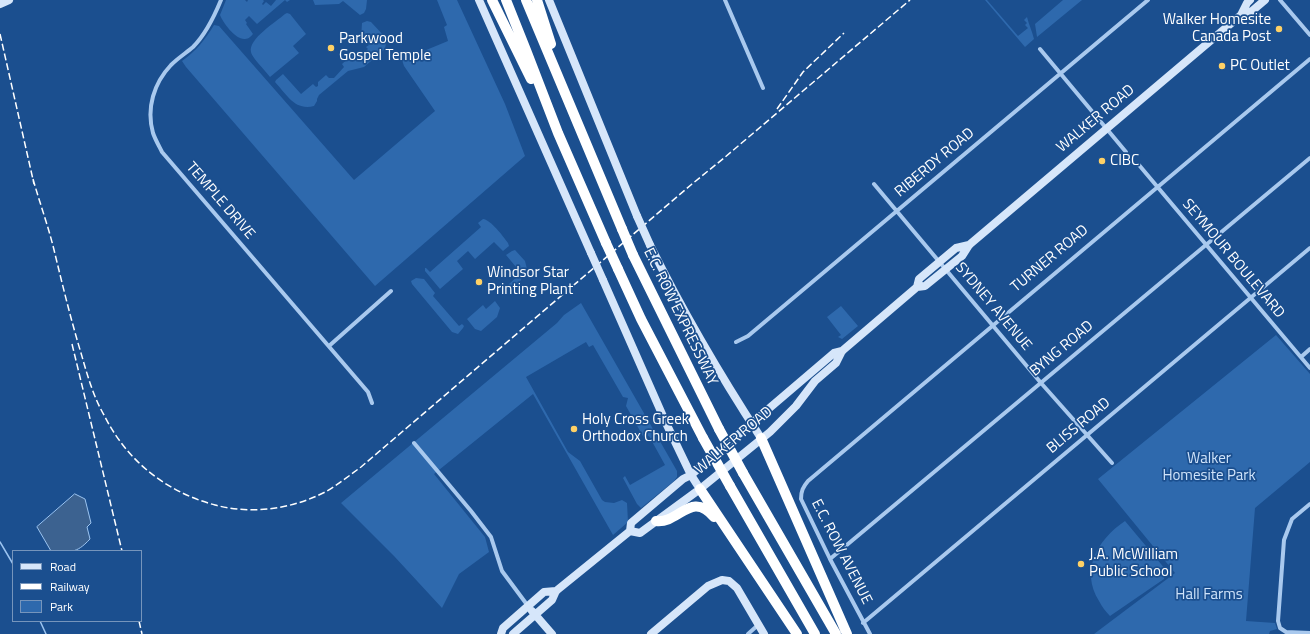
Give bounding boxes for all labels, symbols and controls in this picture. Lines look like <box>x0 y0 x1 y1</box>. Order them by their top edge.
place label: Walker Homesite Canada Post <box>1163 11 1271 46</box>
marker: Walker Homesite Canada Post <box>1274 24 1284 34</box>
place label: Parkwood Gospel Temple <box>339 30 431 65</box>
marker: Parkwood Gospel Temple <box>326 43 336 53</box>
place label: PC Outlet <box>1230 57 1290 75</box>
marker: PC Outlet <box>1217 61 1227 71</box>
street label: WALKER ROAD <box>1053 81 1139 157</box>
street label: RIBERDY ROAD <box>892 125 978 201</box>
place label: CIBC <box>1110 152 1139 170</box>
marker: CIBC <box>1097 156 1107 166</box>
street label: TEMPLE DRIVE <box>182 159 258 243</box>
street label: SEYMOUR BOULEVARD <box>1178 196 1288 322</box>
street label: TURNER ROAD <box>1008 221 1092 297</box>
street label: E.C. ROW EXPRESSWAY <box>639 246 721 388</box>
street label: SYDNEY AVENUE <box>951 259 1035 355</box>
place label: Windsor Star Printing Plant <box>487 264 573 299</box>
marker: Windsor Star Printing Plant <box>474 277 484 287</box>
street label: BYNG ROAD <box>1027 317 1097 381</box>
street label: BLISS ROAD <box>1044 394 1114 458</box>
street label: WALKER ROAD <box>691 403 777 479</box>
place label: Holy Cross Greek Orthodox Church <box>582 411 689 446</box>
marker: Holy Cross Greek Orthodox Church <box>569 424 579 434</box>
park label: Walker Homesite Park <box>1162 450 1256 485</box>
street label: E.C. ROW AVENUE <box>807 497 875 607</box>
place label: J.A. McWilliam Public School <box>1089 546 1178 581</box>
legend <box>12 550 142 622</box>
text: Road <box>50 557 76 576</box>
marker: J.A. McWilliam Public School <box>1076 559 1086 569</box>
text: Railway <box>50 577 90 596</box>
park label: Hall Farms <box>1175 586 1243 604</box>
text: Park <box>50 597 73 616</box>

